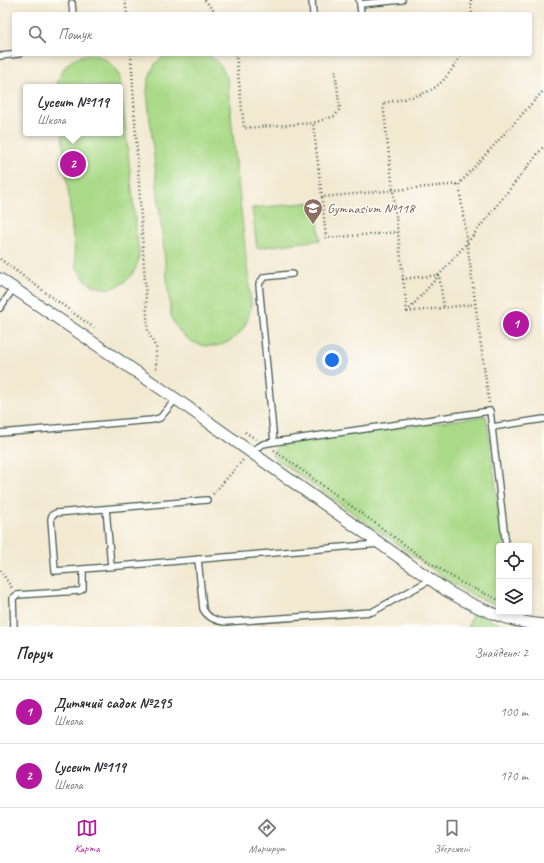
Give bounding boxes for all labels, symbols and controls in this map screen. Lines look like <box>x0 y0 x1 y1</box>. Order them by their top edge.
search box <box>12 12 532 56</box>
icon: search <box>26 23 48 45</box>
text: Пошук <box>58 25 91 44</box>
popup <box>23 84 123 136</box>
text: Lyceum №119 <box>37 93 109 112</box>
text: Школа <box>37 112 66 128</box>
pin: 2 <box>60 149 86 179</box>
school or university icon: Gymnasium №118 <box>302 197 324 225</box>
place label: Gymnasium №118 <box>327 200 416 217</box>
pin: 1 <box>503 309 529 339</box>
your location <box>322 350 342 370</box>
map controls <box>496 543 532 615</box>
button: locate <box>496 543 532 579</box>
button: layers <box>496 579 532 615</box>
text: Поруч <box>16 643 52 664</box>
text: Знайдено: 2 <box>474 645 528 661</box>
text: Дитячий садок №295 <box>54 694 172 713</box>
text: 1 <box>26 704 32 720</box>
text: 100 m <box>500 704 528 720</box>
text: Школа <box>54 713 83 729</box>
text: Lyceum №119 <box>54 758 126 777</box>
text: 2 <box>26 768 32 784</box>
text: 170 m <box>500 768 528 784</box>
text: Школа <box>54 777 83 793</box>
tab: Карта <box>74 817 100 855</box>
tab: Маршрут <box>248 817 285 855</box>
tab: Збережені <box>434 817 470 855</box>

